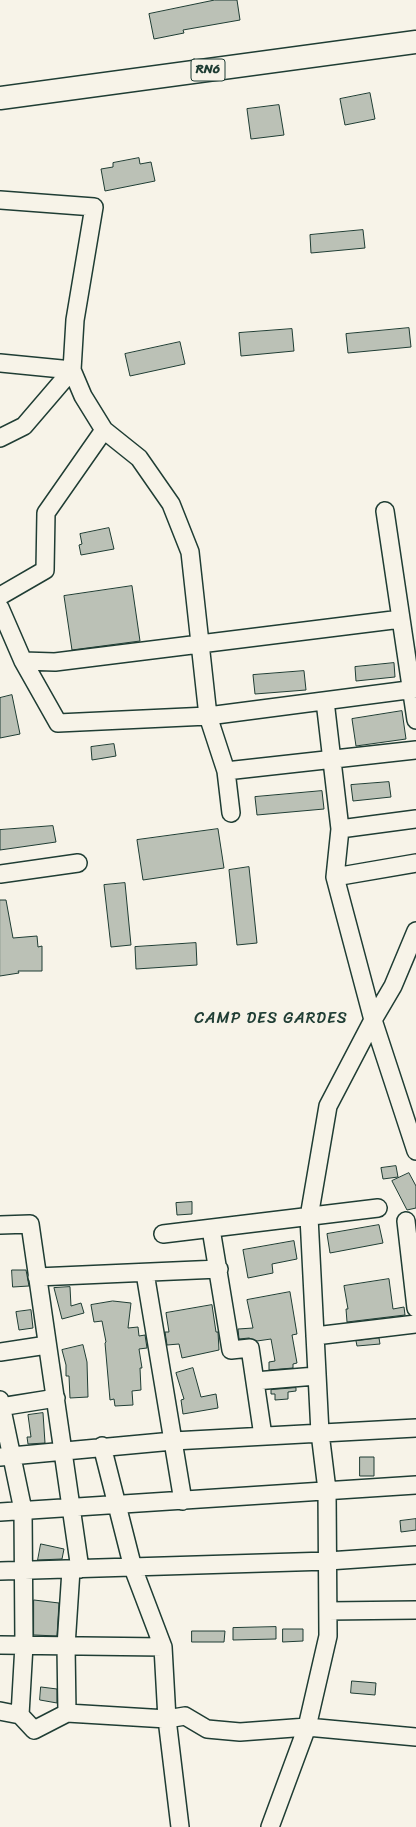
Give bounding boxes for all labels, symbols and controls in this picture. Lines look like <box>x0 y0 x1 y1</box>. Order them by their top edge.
road number: RN6 <box>191 59 225 81</box>
district label: CAMP DES GARDES <box>194 1009 348 1029</box>

